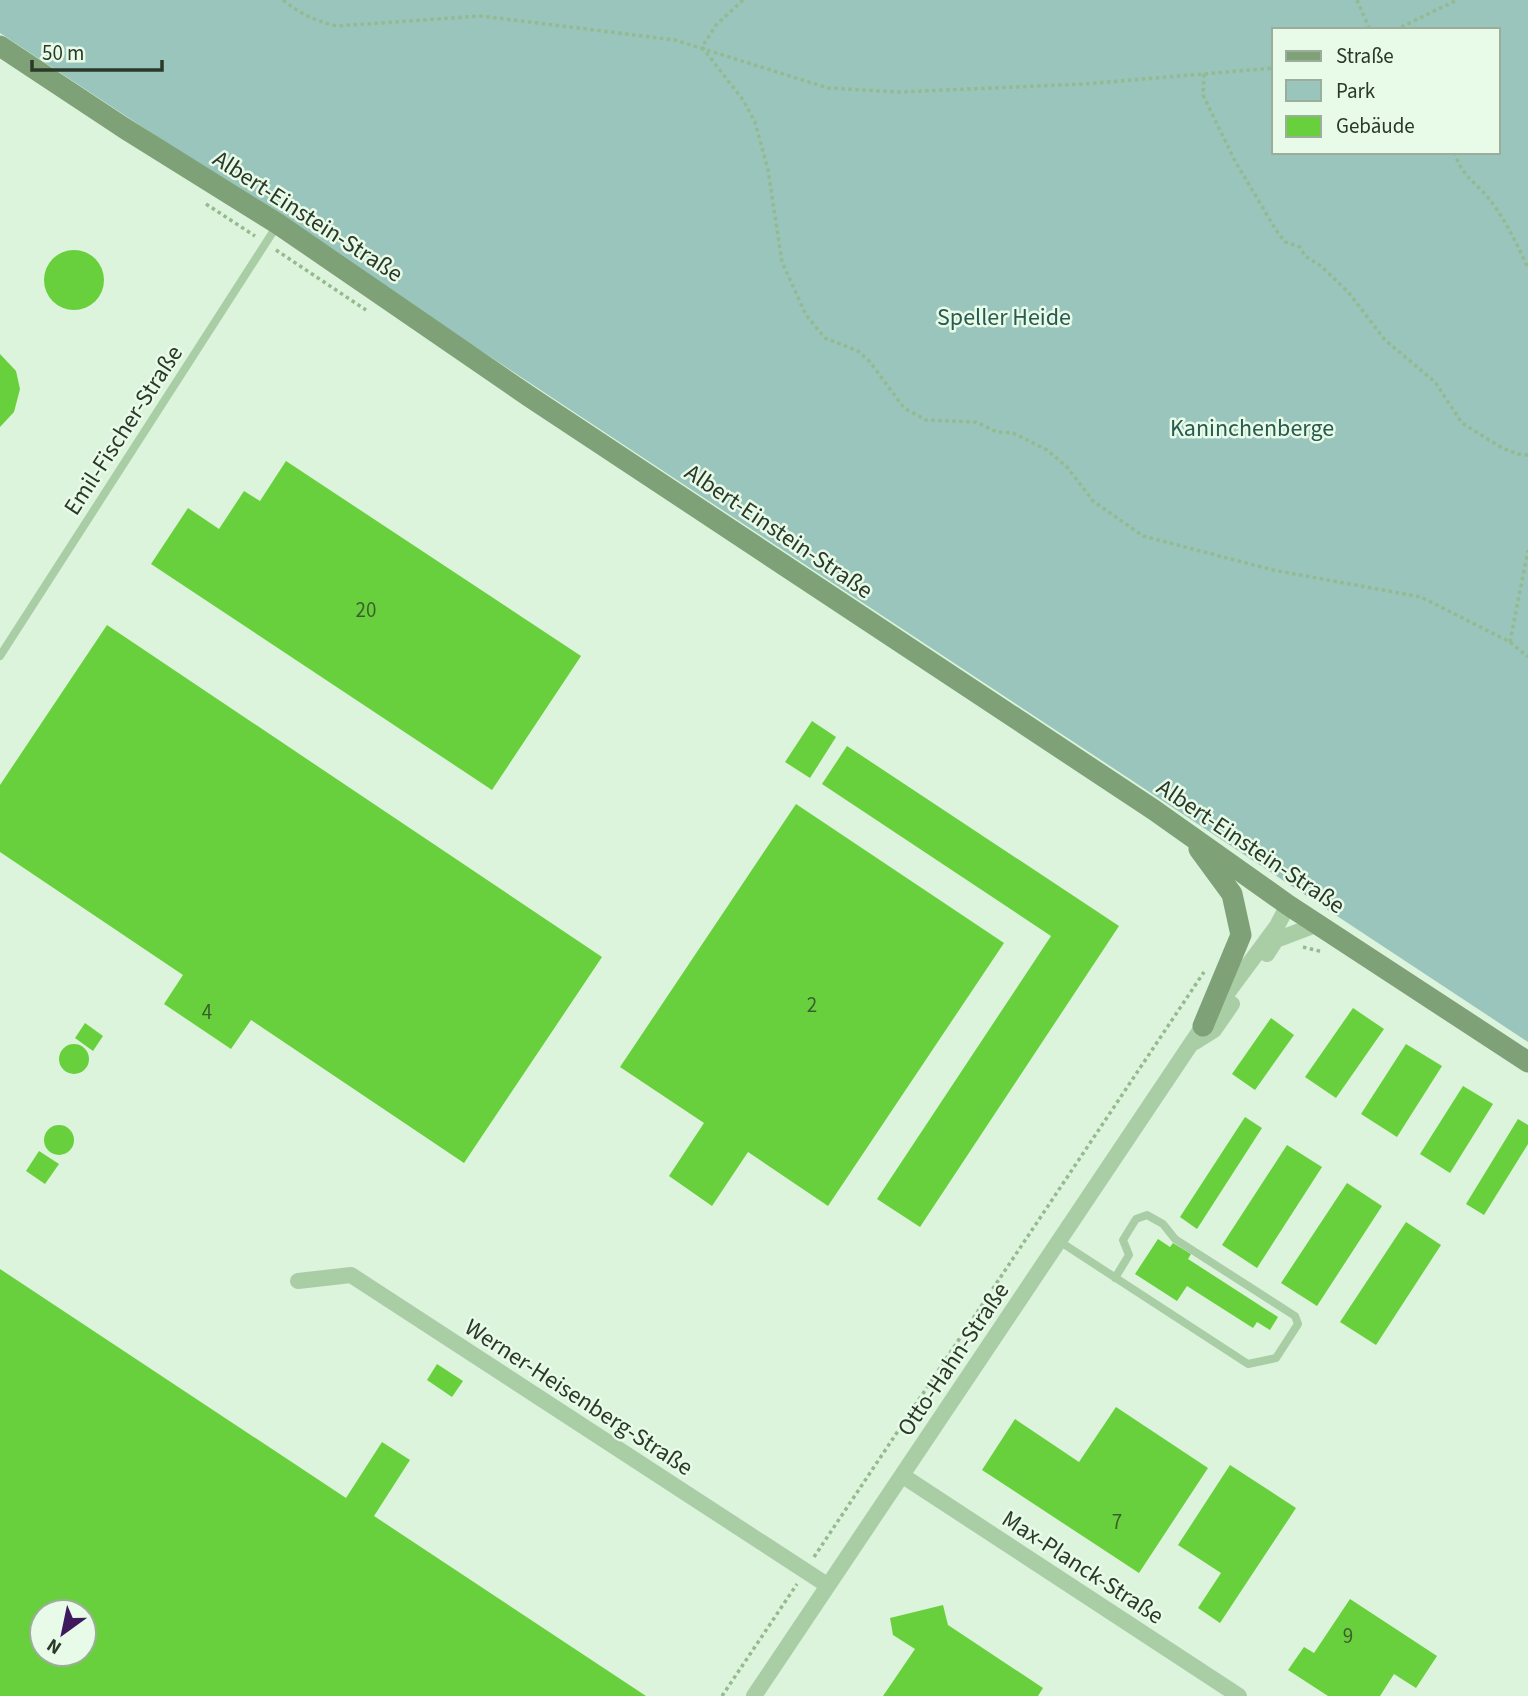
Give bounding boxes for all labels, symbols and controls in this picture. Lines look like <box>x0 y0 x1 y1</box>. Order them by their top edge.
scale bar <box>32 28 161 72</box>
legend <box>1272 28 1500 154</box>
text: 50 m <box>42 38 84 68</box>
text: Straße <box>1336 41 1394 71</box>
text: Park <box>1336 76 1376 106</box>
text: Gebäude <box>1336 111 1415 141</box>
street label: Albert-Einstein-Straße <box>206 142 410 291</box>
park label: Speller Heide <box>937 300 1071 335</box>
street label: Emil-Fischer-Straße <box>55 338 192 522</box>
park label: Kaninchenberge <box>1170 411 1334 446</box>
street label: Albert-Einstein-Straße <box>678 455 880 608</box>
house number: 20 <box>356 595 376 625</box>
street label: Albert-Einstein-Straße <box>1150 770 1352 923</box>
house number: 2 <box>807 990 817 1020</box>
house number: 4 <box>202 997 212 1027</box>
street label: Otto-Hahn-Straße <box>889 1275 1018 1443</box>
street label: Werner-Heisenberg-Straße <box>458 1310 700 1485</box>
street label: Max-Planck-Straße <box>995 1502 1171 1633</box>
house number: 7 <box>1112 1507 1122 1537</box>
north arrow <box>28 1598 98 1668</box>
house number: 9 <box>1343 1621 1353 1651</box>
text: N <box>42 1631 67 1661</box>

